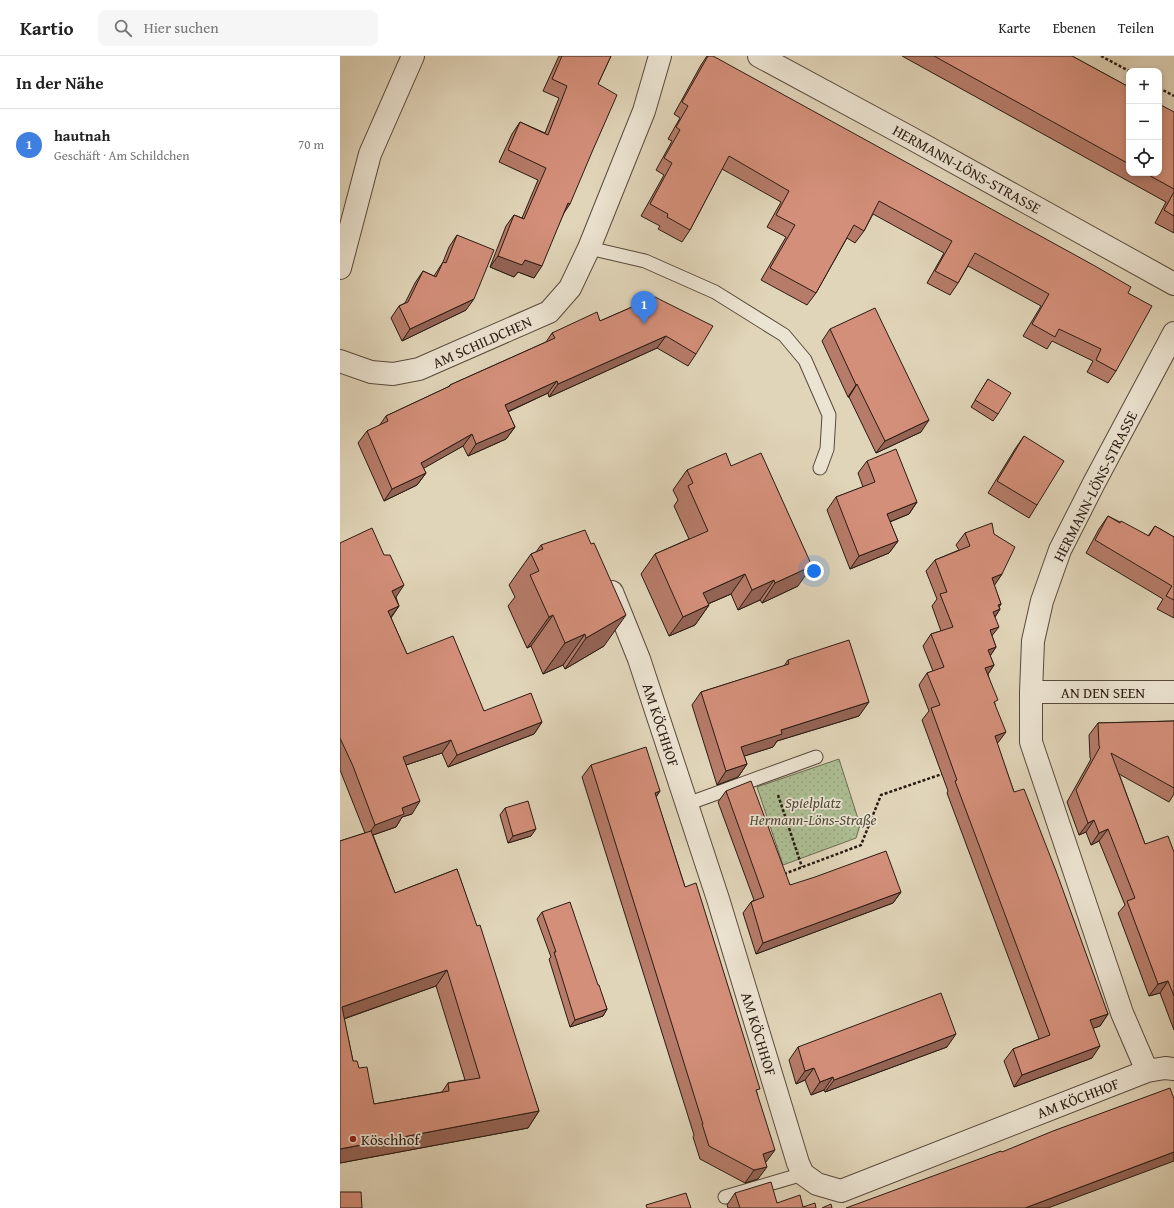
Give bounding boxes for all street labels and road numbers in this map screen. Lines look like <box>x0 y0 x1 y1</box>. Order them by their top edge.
street label: HERMANN-LÖNS-STRASSE <box>889 119 1045 219</box>
street label: AM SCHILDCHEN <box>429 311 535 373</box>
street label: HERMANN-LÖNS-STRASSE <box>1048 407 1142 565</box>
street label: AM KÖCHHOF <box>638 680 684 770</box>
street label: AN DEN SEEN <box>1061 682 1145 703</box>
street label: AM KÖCHHOF <box>736 989 782 1079</box>
street label: AM KÖCHHOF <box>1034 1073 1122 1123</box>

